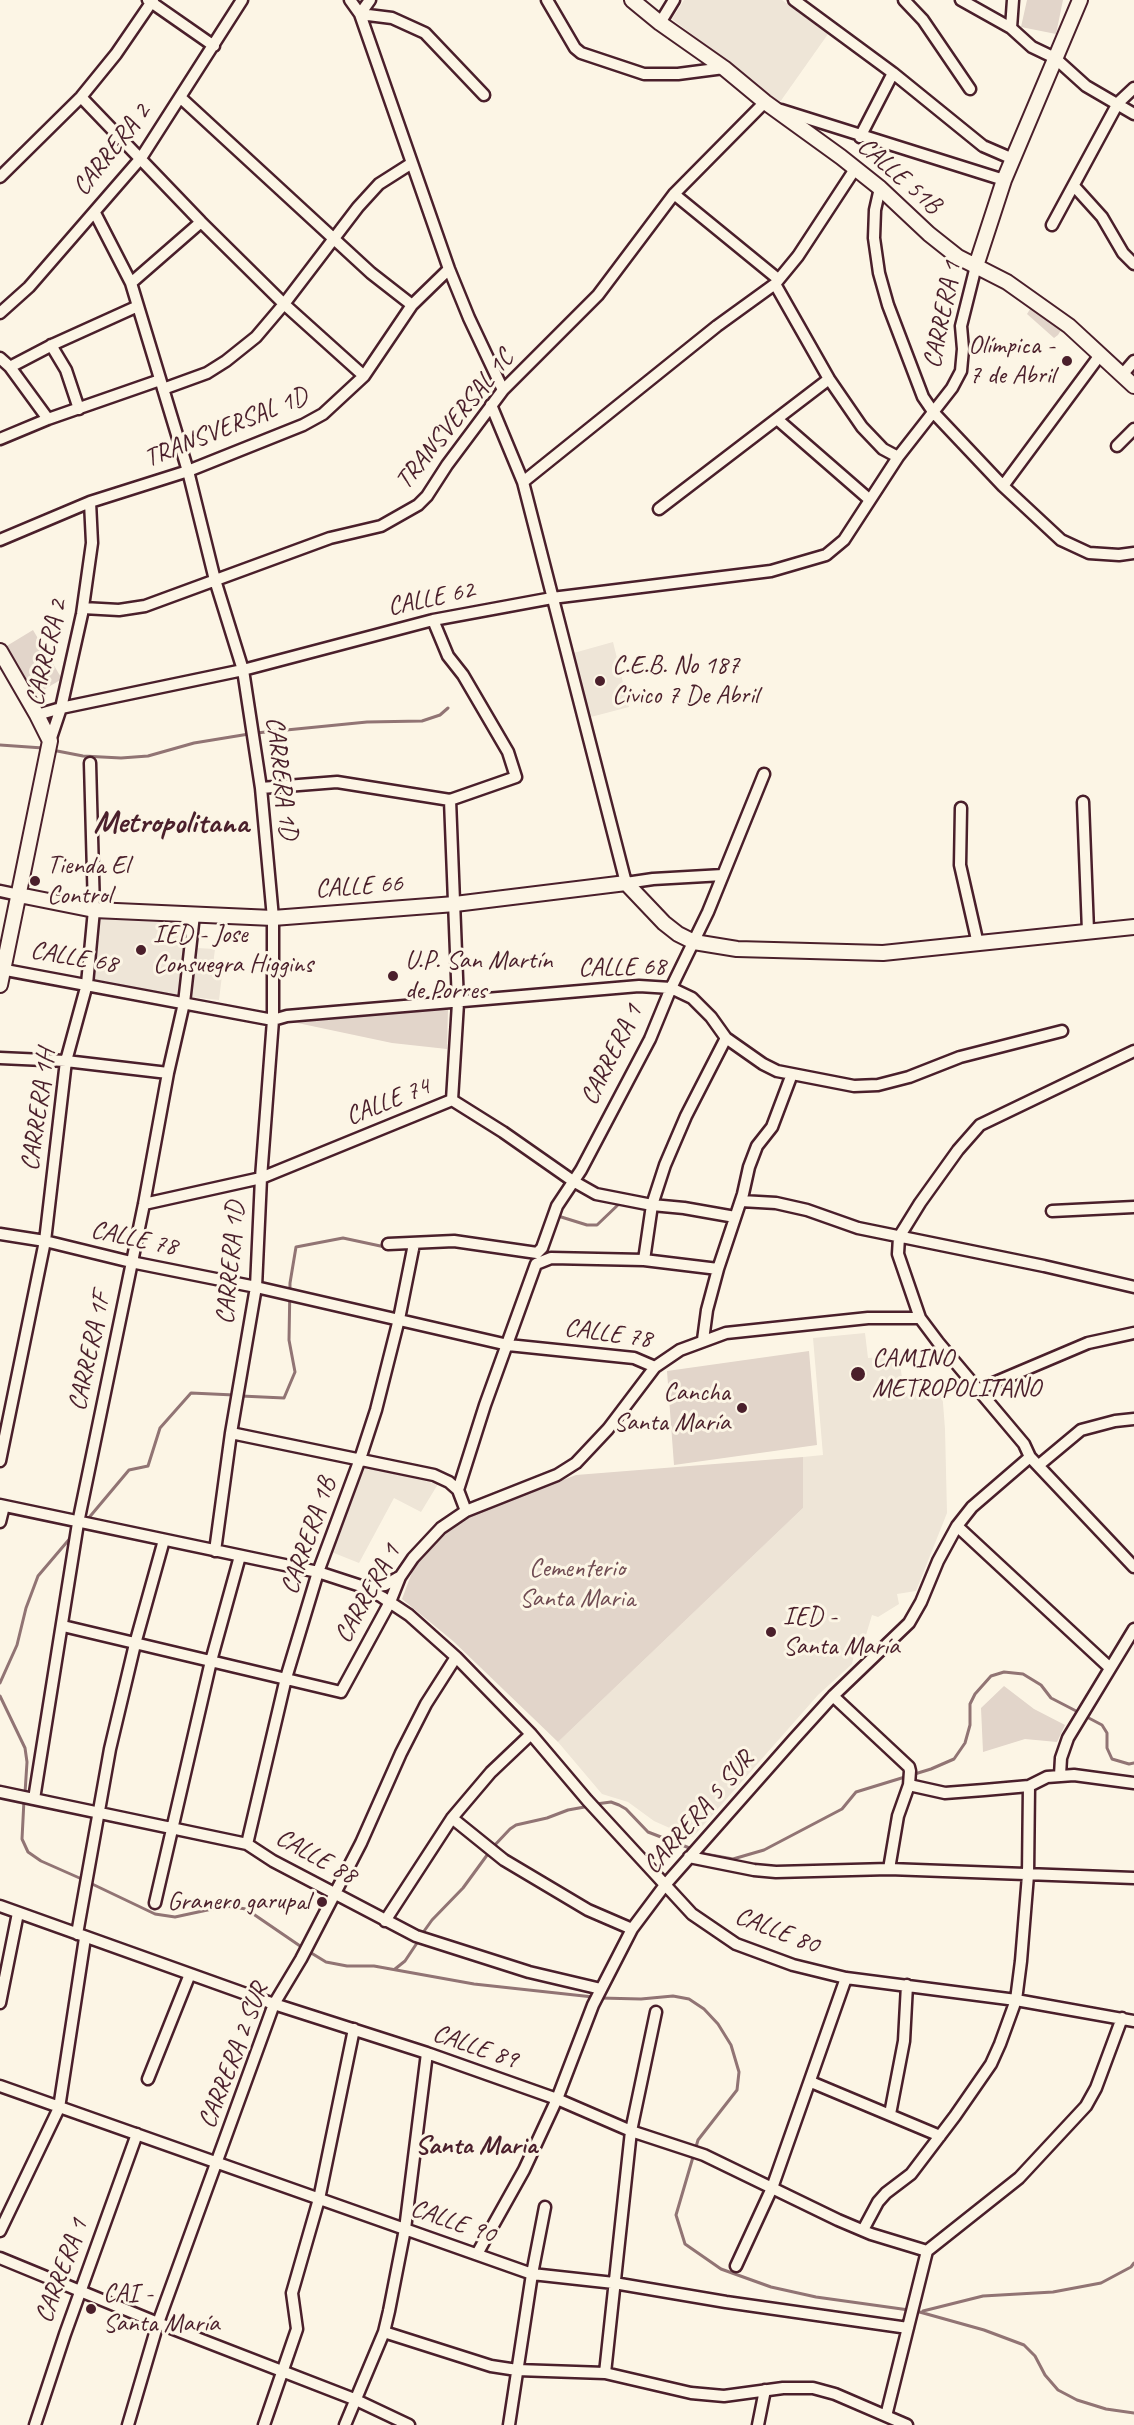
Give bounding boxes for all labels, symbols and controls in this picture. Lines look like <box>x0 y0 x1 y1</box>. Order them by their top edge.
street label: CARRERA 2 <box>66 98 158 202</box>
street label: CALLE 51B <box>851 131 947 221</box>
street label: CARRERA 1 <box>917 259 969 371</box>
place label: Olímpica - 7 de Abril <box>968 330 1055 392</box>
street label: TRANSVERSAL 1C <box>389 344 521 496</box>
marker: Olímpica - 7 de Abril <box>1060 354 1074 368</box>
street label: TRANSVERSAL 1D <box>140 381 312 475</box>
street label: CALLE 62 <box>385 575 477 623</box>
street label: CARRERA 2 <box>20 597 74 709</box>
place label: C.E.B. No 187 Civico 7 De Abril <box>612 650 758 712</box>
marker: C.E.B. No 187 Civico 7 De Abril <box>593 674 607 688</box>
street label: CARRERA 1D <box>258 715 304 841</box>
district label: Metropolitana <box>93 805 249 843</box>
place label: Tienda El Control <box>47 850 129 912</box>
street label: CALLE 66 <box>314 868 404 906</box>
marker: Tienda El Control <box>28 874 42 888</box>
place label: IED - Jose Consuegra Higgins <box>153 919 313 981</box>
street label: CALLE 68 <box>28 935 120 981</box>
marker: IED - Jose Consuegra Higgins <box>134 943 148 957</box>
place label: U.P. San Martín de Porres <box>405 945 553 1006</box>
street label: CALLE 68 <box>578 952 666 984</box>
marker: U.P. San Martín de Porres <box>386 969 400 983</box>
street label: CARRERA 1 <box>574 1000 650 1110</box>
street label: CARRERA 1H <box>15 1047 63 1173</box>
street label: CALLE 74 <box>341 1071 435 1133</box>
street label: CARRERA 1D <box>210 1200 252 1326</box>
street label: CALLE 78 <box>88 1215 180 1263</box>
street label: CARRERA 1F <box>62 1290 118 1414</box>
street label: CALLE 78 <box>562 1312 654 1356</box>
place label: CAMINO METROPOLITANO <box>872 1343 1041 1404</box>
marker: CAMINO METROPOLITANO <box>849 1365 867 1383</box>
place label: Cancha Santa María <box>614 1377 730 1438</box>
marker: Cancha Santa María <box>735 1401 749 1415</box>
street label: CARRERA 1B <box>274 1473 344 1599</box>
street label: CARRERA 1 <box>328 1539 408 1649</box>
park label: Cementerio Santa Maria <box>519 1553 635 1614</box>
place label: IED - Santa María <box>783 1601 899 1662</box>
marker: IED - Santa María <box>764 1625 778 1639</box>
street label: CARRERA 5 SUR <box>637 1745 761 1881</box>
street label: CALLE 88 <box>270 1822 362 1892</box>
place label: Granero garupal <box>167 1886 310 1918</box>
marker: Granero garupal <box>315 1895 329 1909</box>
street label: CALLE 80 <box>730 1901 824 1961</box>
street label: CARRERA 2 SUR <box>192 1979 276 2133</box>
street label: CALLE 89 <box>428 2018 522 2076</box>
district label: Santa Maria <box>415 2130 537 2162</box>
street label: CALLE 90 <box>406 2193 500 2251</box>
street label: CARRERA 1 <box>29 2215 95 2327</box>
place label: CAI - Santa María <box>103 2278 219 2340</box>
marker: CAI - Santa María <box>84 2302 98 2316</box>

